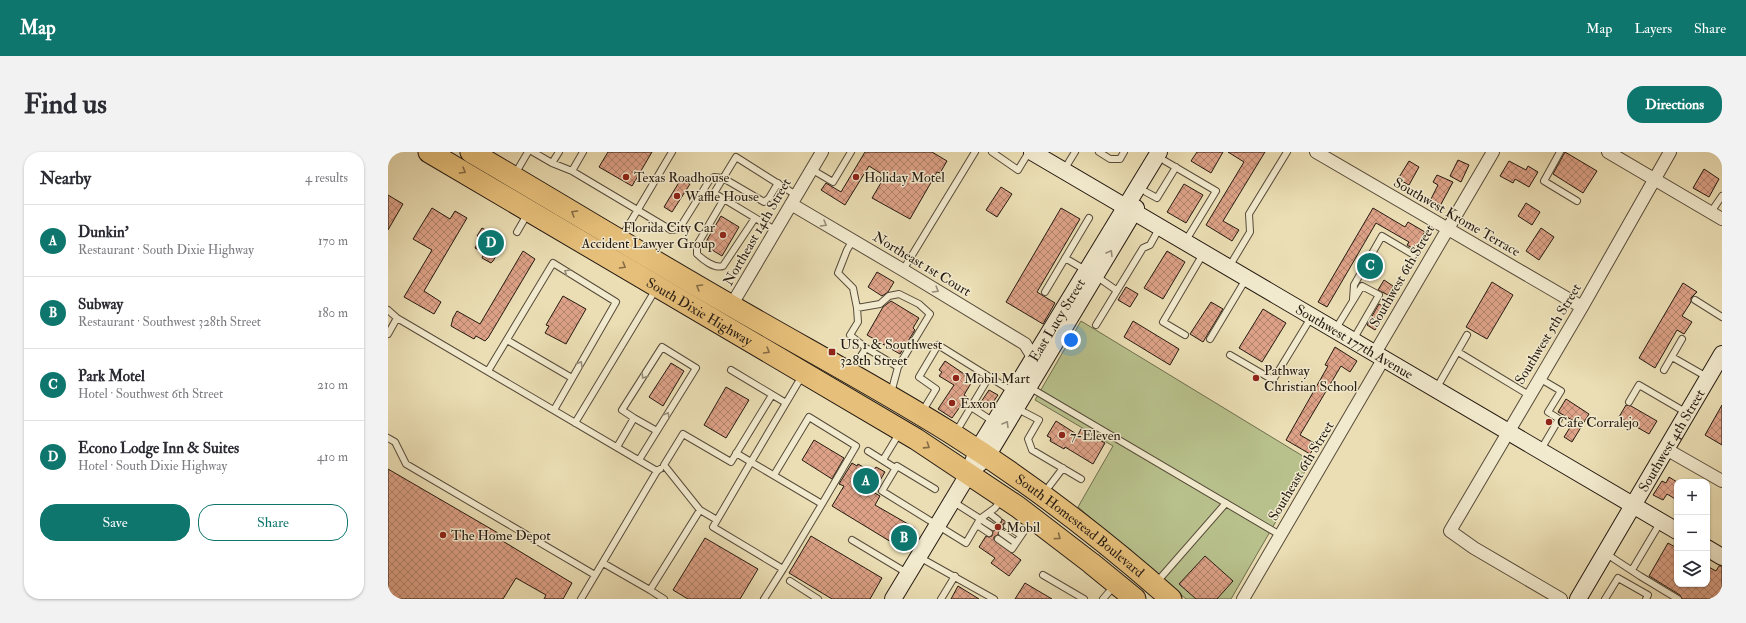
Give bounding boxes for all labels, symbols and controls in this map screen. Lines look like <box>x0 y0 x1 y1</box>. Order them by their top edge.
text: Map <box>20 16 56 40</box>
text: Map <box>1586 20 1612 37</box>
text: Layers <box>1634 20 1672 37</box>
text: Share <box>1694 20 1726 37</box>
button: Directions <box>1627 86 1722 123</box>
text: Find us <box>24 87 107 122</box>
one-way arrow <box>459 167 466 174</box>
text: Nearby <box>40 168 91 189</box>
place label: Texas Roadhouse <box>634 169 730 186</box>
place label: Holiday Motel <box>864 169 945 187</box>
text: 4 results <box>305 170 348 186</box>
marker: Texas Roadhouse <box>621 172 631 182</box>
marker: Holiday Motel <box>851 172 861 182</box>
street label: Southwest Krome Terrace <box>1391 174 1524 260</box>
street label: Northeast 14th Street <box>719 175 795 289</box>
place label: Waffle House <box>684 188 759 205</box>
marker: Waffle House <box>672 191 682 201</box>
one-way arrow <box>571 210 578 217</box>
place label: Florida City Car Accident Lawyer Group <box>580 219 716 253</box>
one-way arrow <box>820 219 827 226</box>
street label: Southwest 6th Street <box>1366 221 1439 330</box>
text: Dunkin' <box>78 223 128 242</box>
pin: D <box>478 228 504 258</box>
street label: Northeast 1st Court <box>870 228 974 300</box>
marker: Florida City Car Accident Lawyer Group <box>718 230 728 240</box>
text: A <box>49 233 57 249</box>
text: 170 m <box>318 233 348 249</box>
text: Restaurant · South Dixie Highway <box>78 242 254 258</box>
one-way arrow <box>1106 250 1113 257</box>
pin: C <box>1357 251 1383 281</box>
one-way arrow <box>619 261 626 268</box>
one-way arrow <box>564 269 571 276</box>
street label: South Dixie Highway <box>643 274 756 351</box>
street label: East Lucy Street <box>1025 275 1089 365</box>
street label: Southwest 5th Street <box>1511 280 1585 388</box>
one-way arrow <box>696 284 703 292</box>
one-way arrow <box>932 285 939 292</box>
text: Subway <box>78 295 123 314</box>
street label: Southwest 177th Avenue <box>1293 300 1416 383</box>
text: B <box>49 305 57 321</box>
text: 180 m <box>318 305 348 321</box>
text: Restaurant · Southwest 328th Street <box>78 314 261 330</box>
your location <box>1061 330 1081 350</box>
place label: US 1 & Southwest 328th Street <box>840 336 943 369</box>
one-way arrow <box>763 346 770 353</box>
marker: US 1 & Southwest 328th Street <box>827 347 837 357</box>
one-way arrow <box>576 361 583 368</box>
place label: Pathway Christian School <box>1264 362 1358 395</box>
text: Park Motel <box>78 367 145 386</box>
place label: Mobil Mart <box>964 370 1031 387</box>
one-way arrow <box>641 372 648 379</box>
marker: Mobil Mart <box>951 373 961 383</box>
marker: Pathway Christian School <box>1251 373 1261 383</box>
text: C <box>48 377 58 393</box>
text: 210 m <box>317 377 348 393</box>
text: Hotel · Southwest 6th Street <box>78 386 223 402</box>
street label: Southwest 4th Street <box>1634 386 1708 495</box>
place label: Exxon <box>960 395 996 412</box>
marker: Exxon <box>947 398 957 408</box>
one-way arrow <box>663 412 670 419</box>
place label: Cafe Corralejo <box>1557 414 1639 431</box>
marker: Cafe Corralejo <box>1544 417 1554 427</box>
street label: Southeast 6th Street <box>1265 418 1338 524</box>
one-way arrow <box>1002 421 1009 428</box>
place label: 7-Eleven <box>1070 427 1121 444</box>
marker: 7-Eleven <box>1057 430 1067 440</box>
text: Econo Lodge Inn & Suites <box>78 439 239 458</box>
one-way arrow <box>923 441 930 448</box>
text: D <box>48 449 58 465</box>
text: 410 m <box>317 449 348 465</box>
text: Hotel · South Dixie Highway <box>78 458 227 474</box>
pin: A <box>853 466 879 496</box>
street label: South Homestead Boulevard <box>1012 470 1148 581</box>
map controls <box>1674 479 1710 587</box>
button: + <box>1674 479 1710 515</box>
button: Save <box>40 504 190 541</box>
button: Share <box>198 504 348 541</box>
button: − <box>1674 515 1710 551</box>
place label: Mobil <box>1006 519 1041 536</box>
marker: Mobil <box>993 522 1003 532</box>
pin: B <box>891 523 917 553</box>
place label: The Home Depot <box>451 527 551 545</box>
marker: The Home Depot <box>438 530 448 540</box>
one-way arrow <box>1053 532 1060 539</box>
button: layers <box>1674 551 1710 587</box>

